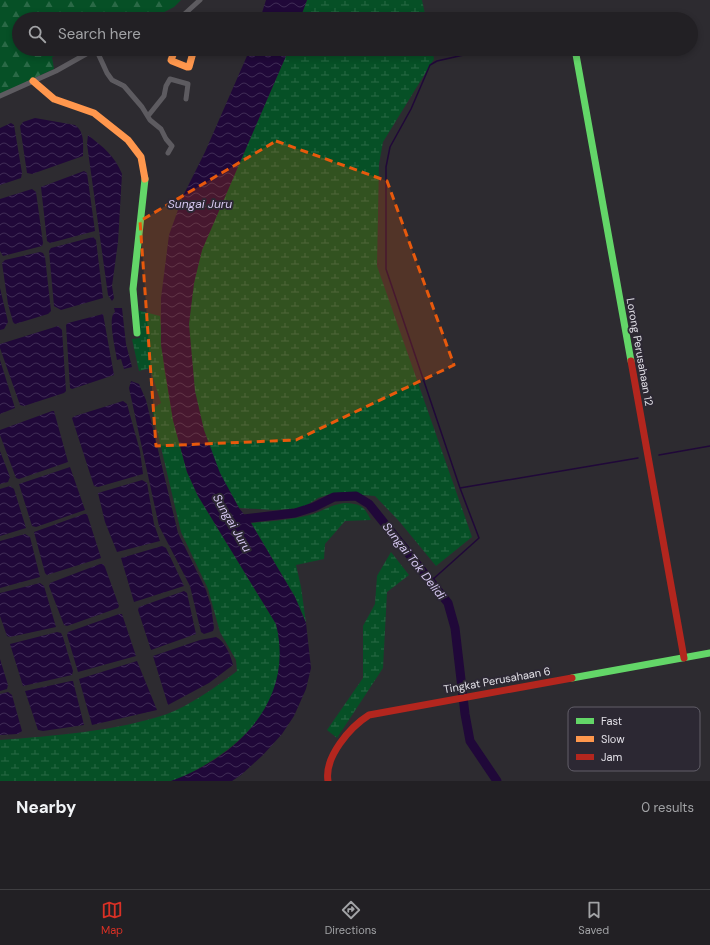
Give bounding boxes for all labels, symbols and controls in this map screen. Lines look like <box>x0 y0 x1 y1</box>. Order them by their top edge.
search box <box>12 12 698 56</box>
icon: search <box>26 23 48 45</box>
text: Search here <box>58 24 141 44</box>
water label: Sungai Juru <box>168 196 232 212</box>
street label: Lorong Perusahaan 12 <box>624 297 656 407</box>
water label: Sungai Juru <box>209 491 255 555</box>
water label: Sungai Tok Delidi <box>379 519 450 604</box>
street label: Tingkat Perusahaan 6 <box>442 664 552 696</box>
legend <box>568 707 700 771</box>
text: Fast <box>601 714 622 728</box>
text: Slow <box>601 732 625 746</box>
text: Jam <box>601 750 622 764</box>
text: Nearby <box>16 796 76 818</box>
text: 0 results <box>641 799 694 816</box>
tab: Map <box>101 899 123 937</box>
tab: Directions <box>325 899 377 937</box>
tab: Saved <box>578 899 609 937</box>

